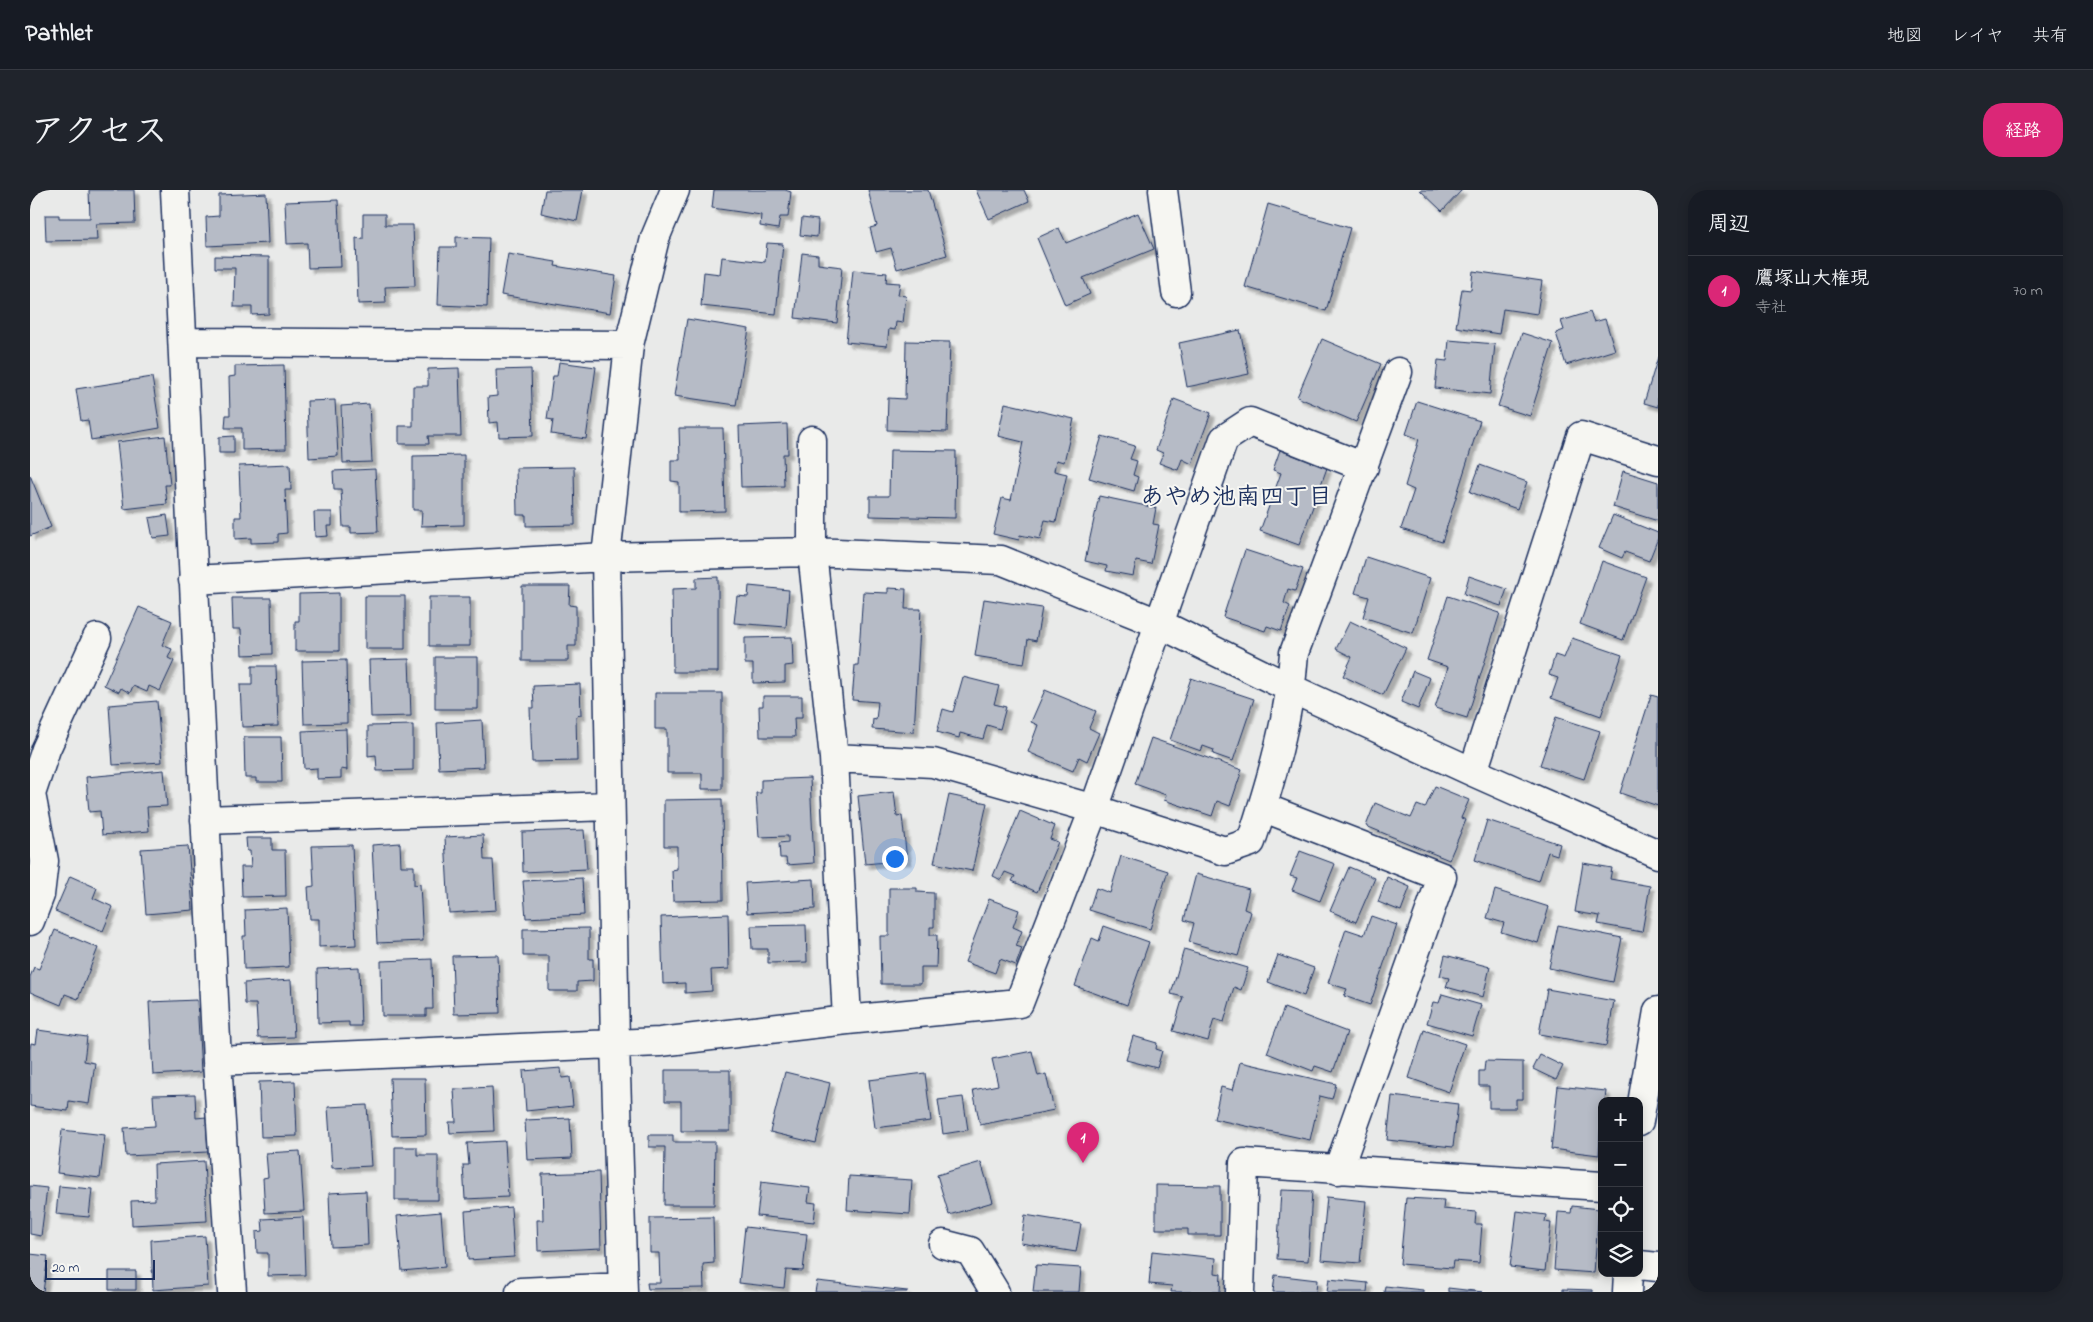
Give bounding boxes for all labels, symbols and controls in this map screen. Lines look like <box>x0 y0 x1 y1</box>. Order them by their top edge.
text: Pathlet <box>25 17 93 52</box>
text: 地図 <box>1887 24 1923 50</box>
text: レイヤ <box>1951 24 2004 50</box>
text: 共有 <box>2032 24 2068 50</box>
button: 経路 <box>1983 103 2063 157</box>
text: アクセス <box>30 108 168 159</box>
text: 周辺 <box>1708 210 1750 240</box>
text: 鷹塚山大権現 <box>1755 266 1869 293</box>
text: 1 <box>1721 279 1727 303</box>
text: 70 m <box>2013 279 2043 303</box>
text: 寺社 <box>1755 296 1787 320</box>
district label: あやめ池南四丁目 <box>1140 481 1332 516</box>
your location <box>882 846 908 872</box>
map controls <box>1598 1097 1643 1277</box>
button: + <box>1598 1097 1643 1142</box>
pin: 1 <box>1067 1122 1099 1163</box>
button: − <box>1598 1142 1643 1187</box>
button: locate <box>1598 1187 1643 1232</box>
button: layers <box>1598 1232 1643 1277</box>
scale bar <box>45 1257 155 1280</box>
text: 20 m <box>52 1258 79 1279</box>

